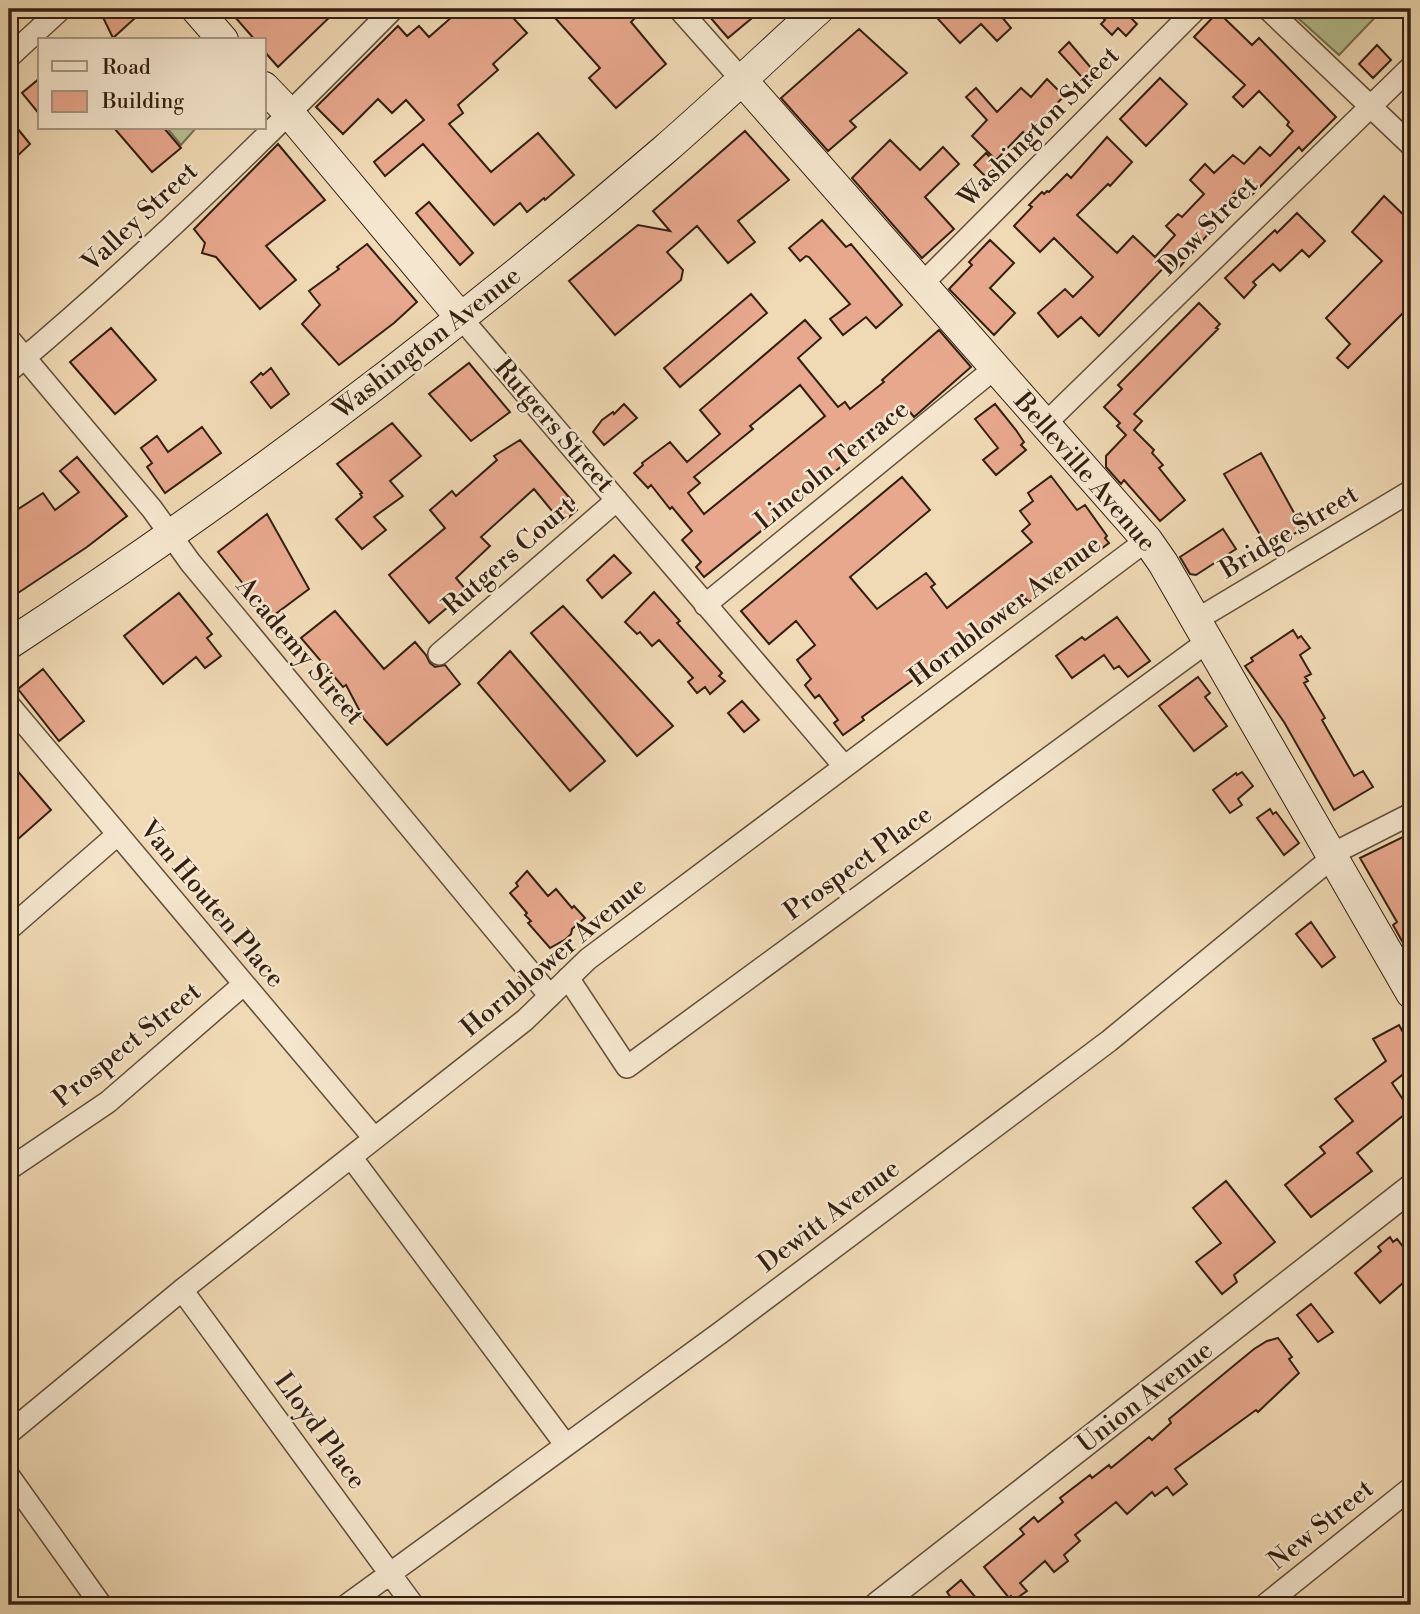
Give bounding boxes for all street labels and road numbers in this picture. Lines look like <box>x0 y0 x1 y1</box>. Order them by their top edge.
street label: Washington Street <box>951 40 1126 215</box>
street label: Valley Street <box>75 155 205 279</box>
street label: Dow Street <box>1151 169 1265 283</box>
street label: Washington Avenue <box>326 260 527 427</box>
street label: Rutgers Street <box>487 353 621 499</box>
street label: Belleville Avenue <box>1006 385 1163 558</box>
street label: Lincoln Terrace <box>749 393 915 537</box>
street label: Bridge Street <box>1213 478 1364 586</box>
street label: Rutgers Court <box>436 490 582 622</box>
street label: Hornblower Avenue <box>903 528 1107 694</box>
street label: Academy Street <box>228 570 371 731</box>
street label: Prospect Place <box>778 798 938 928</box>
street label: Van Houten Place <box>132 813 291 994</box>
street label: Hornblower Avenue <box>455 870 653 1044</box>
street label: Prospect Street <box>47 976 207 1114</box>
street label: Dewitt Avenue <box>752 1152 906 1280</box>
street label: Union Avenue <box>1071 1334 1219 1460</box>
street label: Lloyd Place <box>267 1366 373 1496</box>
street label: New Street <box>1262 1473 1380 1577</box>

